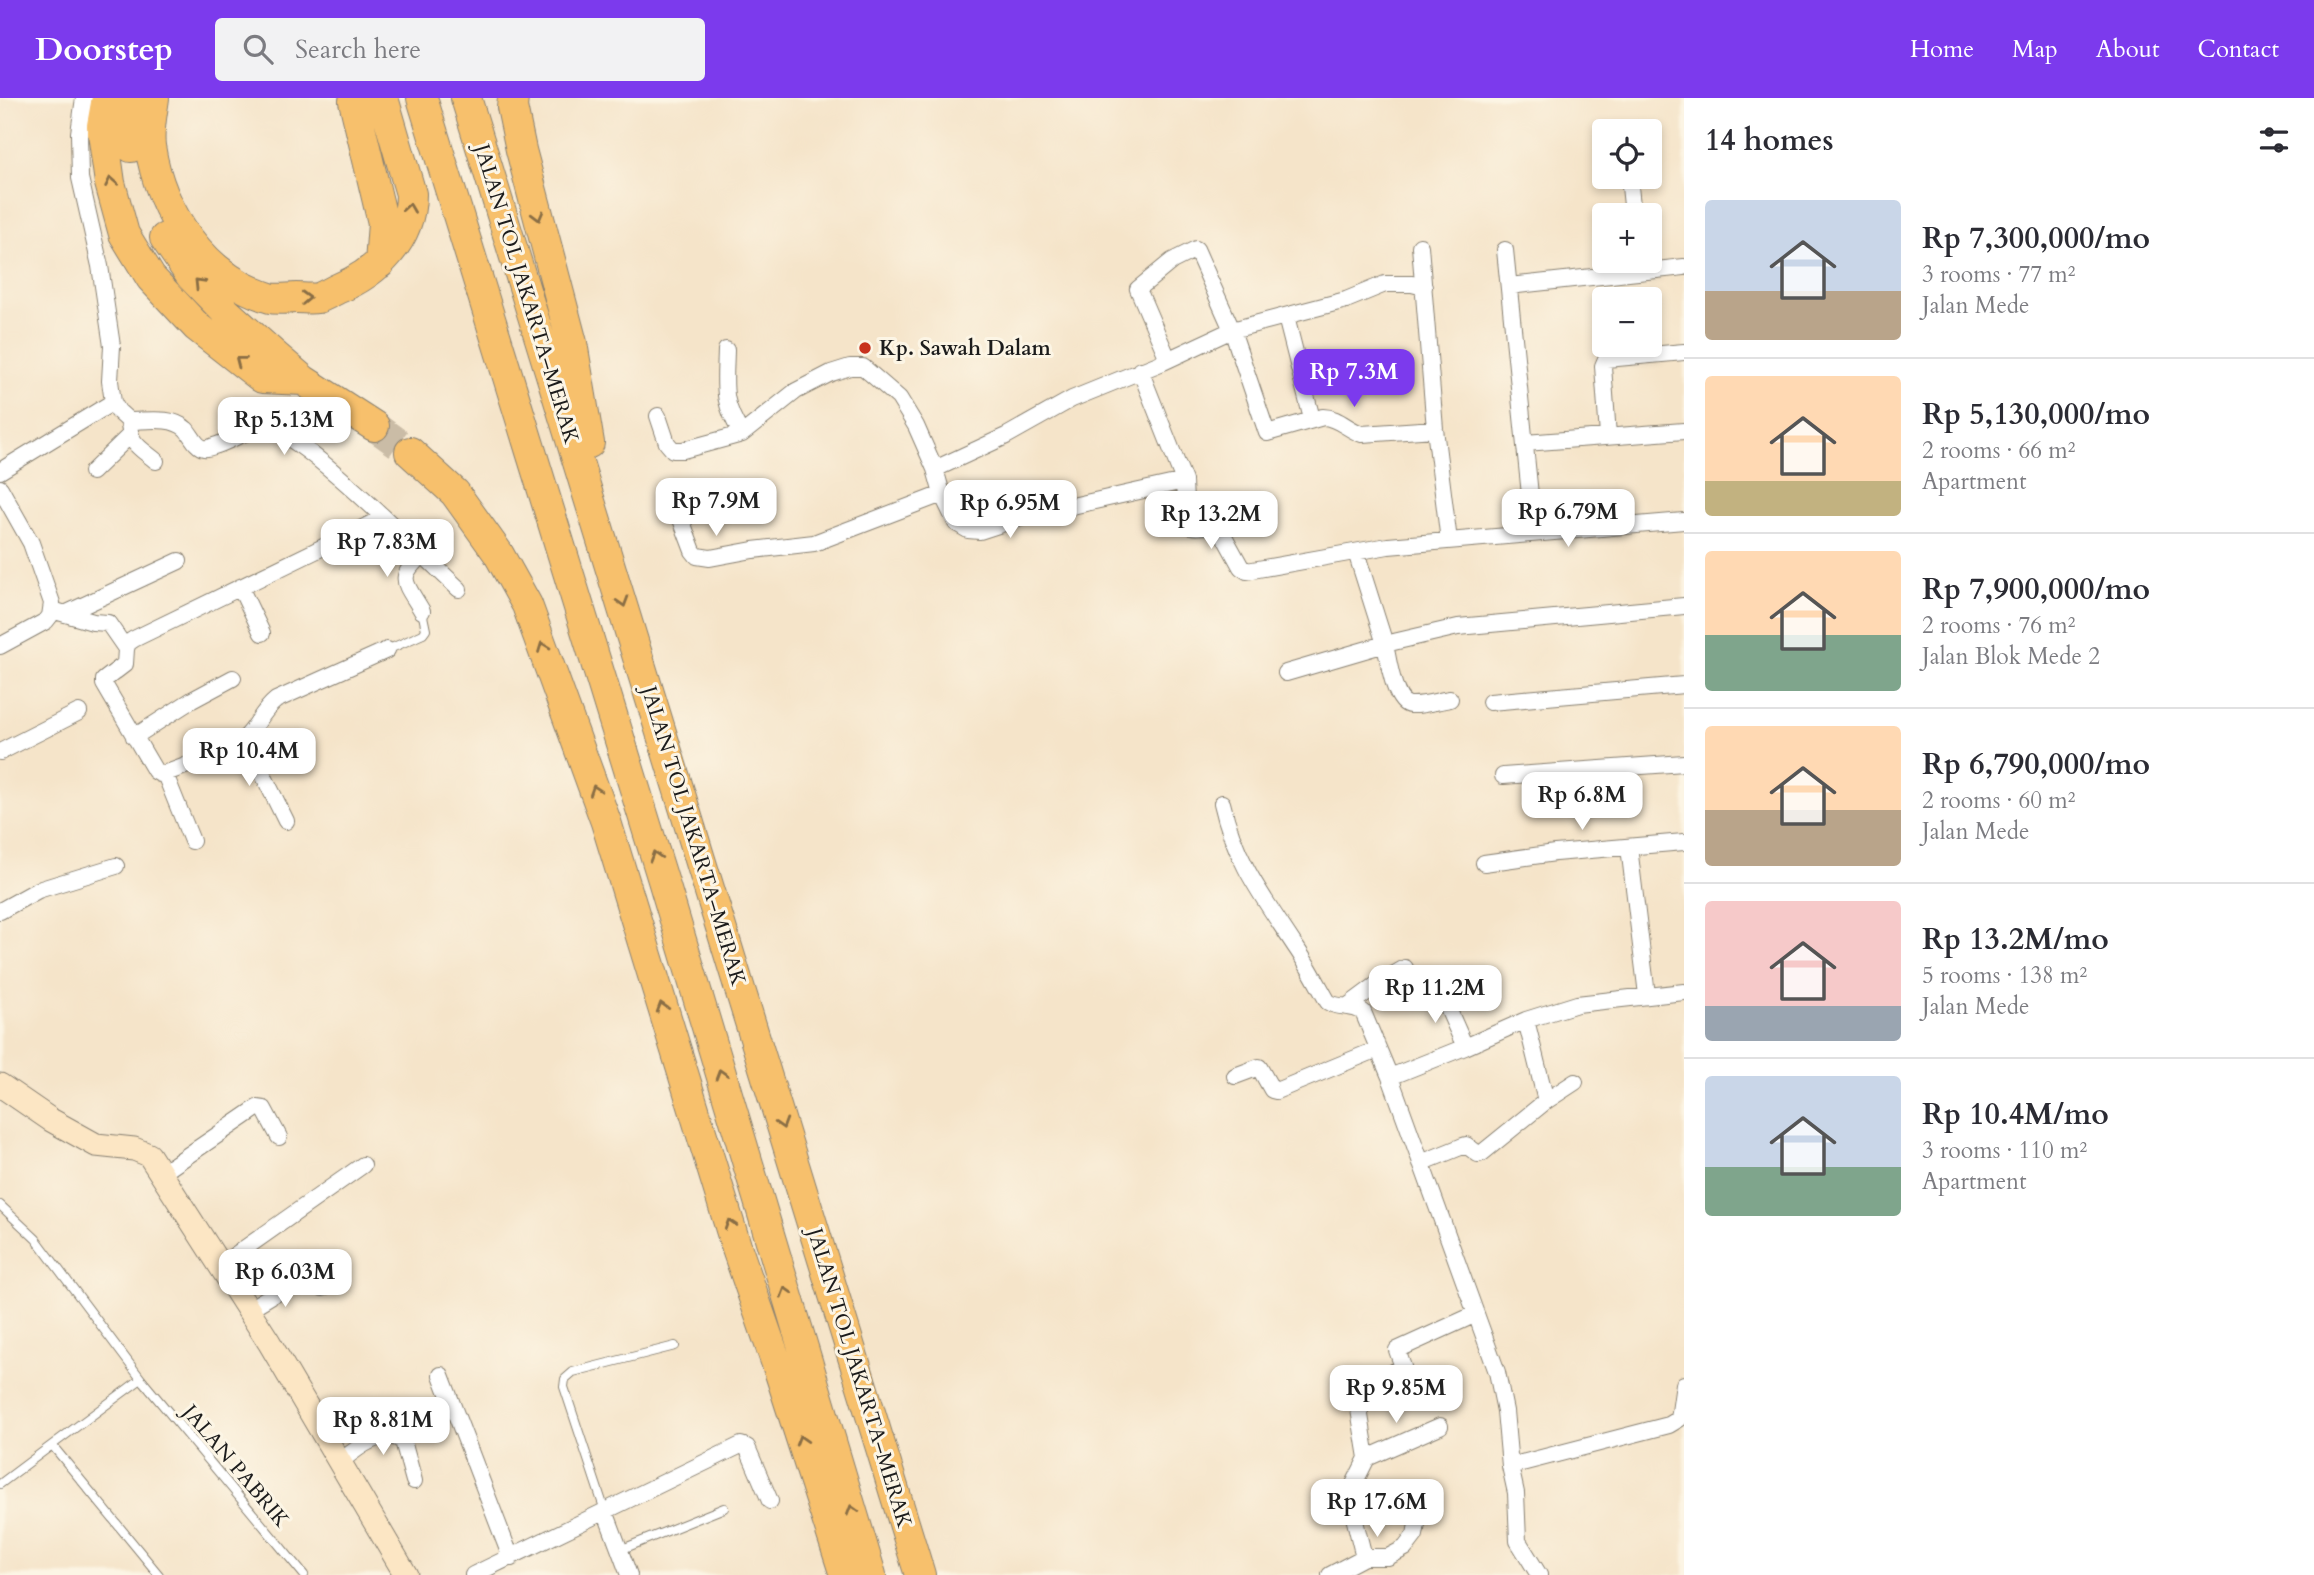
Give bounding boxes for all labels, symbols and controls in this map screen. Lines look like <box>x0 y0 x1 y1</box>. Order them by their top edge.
search box <box>215 18 705 81</box>
text: Doorstep <box>35 27 173 72</box>
icon: search <box>239 30 277 68</box>
text: Search here <box>295 32 421 67</box>
text: Home <box>1910 33 1974 66</box>
text: Map <box>2012 33 2058 66</box>
text: About <box>2096 33 2160 66</box>
text: Contact <box>2198 33 2279 66</box>
map controls <box>1592 119 1662 357</box>
button: locate <box>1592 119 1662 189</box>
text: 14 homes <box>1705 120 1834 161</box>
icon: filters <box>2255 121 2293 159</box>
street label: JALAN TOL JAKARTA–MERAK <box>466 138 586 448</box>
one-way arrow <box>104 176 119 188</box>
one-way arrow <box>401 202 416 214</box>
button: + <box>1592 203 1662 273</box>
one-way arrow <box>530 210 545 222</box>
text: Rp 7,300,000/mo <box>1922 218 2150 259</box>
icon: home <box>1761 228 1845 312</box>
text: 3 rooms · 77 m² <box>1922 259 2075 290</box>
one-way arrow <box>194 279 207 292</box>
button: − <box>1592 287 1662 357</box>
one-way arrow <box>301 290 312 305</box>
text: Jalan Mede <box>1922 290 2030 321</box>
place label: Kp. Sawah Dalam <box>879 334 1052 363</box>
marker: Kp. Sawah Dalam <box>857 340 873 356</box>
pin: Rp 7.3M <box>1289 350 1419 409</box>
text: Rp 7.3M <box>1310 356 1398 387</box>
one-way arrow <box>236 357 249 369</box>
text: Rp 5,130,000/mo <box>1922 394 2150 435</box>
pin: Rp 5.13M <box>212 398 356 457</box>
text: Rp 5.13M <box>234 404 334 435</box>
icon: home <box>1761 404 1845 488</box>
text: 2 rooms · 66 m² <box>1922 435 2075 466</box>
text: Apartment <box>1922 466 2026 497</box>
pin: Rp 7.9M <box>651 478 781 538</box>
pin: Rp 6.95M <box>938 480 1082 540</box>
text: Rp 7.9M <box>672 485 760 516</box>
text: Rp 6.95M <box>960 487 1060 518</box>
pin: Rp 6.79M <box>1496 490 1640 549</box>
pin: Rp 13.2M <box>1139 491 1283 551</box>
text: Rp 6.79M <box>1518 496 1618 527</box>
text: Rp 13.2M <box>1161 498 1261 529</box>
pin: Rp 7.83M <box>315 519 459 579</box>
text: Rp 7.83M <box>337 526 437 557</box>
text: Rp 7,900,000/mo <box>1922 569 2150 610</box>
icon: home <box>1761 579 1845 663</box>
one-way arrow <box>614 596 629 608</box>
text: 2 rooms · 76 m² <box>1922 610 2075 641</box>
one-way arrow <box>537 641 551 653</box>
text: Jalan Blok Mede 2 <box>1922 641 2100 672</box>
street label: JALAN TOL JAKARTA–MERAK <box>633 680 753 990</box>
pin: Rp 10.4M <box>177 728 321 788</box>
text: Rp 10.4M <box>199 735 299 766</box>
text: Rp 6,790,000/mo <box>1922 744 2150 785</box>
icon: home <box>1761 754 1845 838</box>
pin: Rp 6.8M <box>1517 772 1647 832</box>
text: Rp 6.8M <box>1538 779 1626 810</box>
one-way arrow <box>589 784 603 796</box>
text: 2 rooms · 60 m² <box>1922 785 2075 816</box>
text: Jalan Mede <box>1922 816 2030 847</box>
one-way arrow <box>649 850 664 862</box>
text: Rp 13.2M/mo <box>1922 919 2109 960</box>
icon: home <box>1761 929 1845 1013</box>
text: 5 rooms · 138 m² <box>1922 960 2087 991</box>
pin: Rp 11.2M <box>1363 965 1507 1025</box>
text: Rp 11.2M <box>1385 972 1485 1003</box>
text: Jalan Mede <box>1922 991 2030 1022</box>
one-way arrow <box>656 1001 671 1013</box>
one-way arrow <box>714 1068 729 1080</box>
text: Rp 10.4M/mo <box>1922 1094 2109 1135</box>
icon: home <box>1761 1104 1845 1188</box>
one-way arrow <box>774 1118 789 1130</box>
text: 3 rooms · 110 m² <box>1922 1135 2087 1166</box>
text: Apartment <box>1922 1166 2026 1197</box>
one-way arrow <box>723 1219 738 1231</box>
street label: JALAN TOL JAKARTA–MERAK <box>799 1222 919 1532</box>
pin: Rp 6.03M <box>213 1250 357 1309</box>
text: Rp 6.03M <box>235 1256 335 1287</box>
one-way arrow <box>780 1286 795 1298</box>
pin: Rp 9.85M <box>1324 1366 1468 1425</box>
text: Rp 9.85M <box>1346 1372 1446 1403</box>
street label: JALAN PABRIK <box>174 1396 296 1534</box>
pin: Rp 8.81M <box>311 1398 455 1457</box>
text: Rp 8.81M <box>333 1404 433 1435</box>
one-way arrow <box>795 1434 809 1447</box>
pin: Rp 17.6M <box>1305 1480 1449 1539</box>
text: Rp 17.6M <box>1327 1486 1427 1517</box>
one-way arrow <box>845 1504 860 1516</box>

